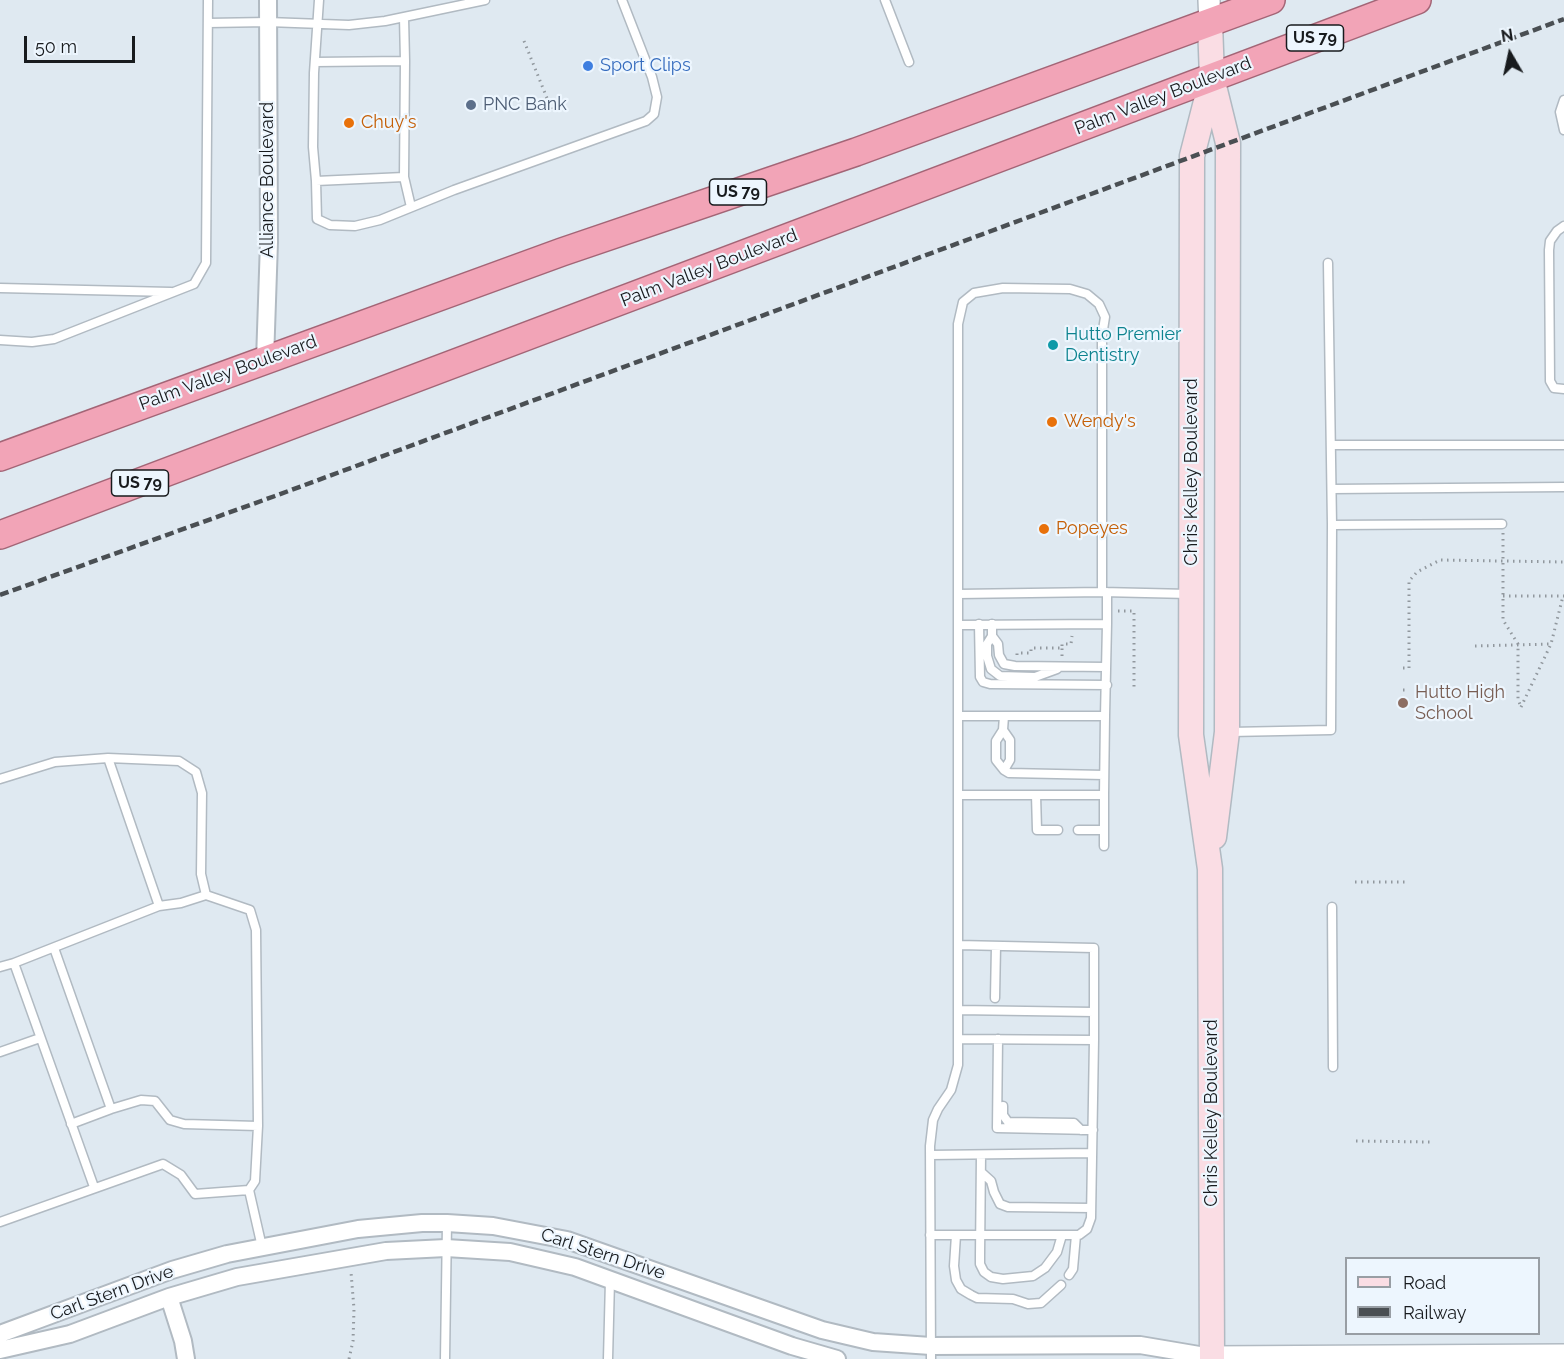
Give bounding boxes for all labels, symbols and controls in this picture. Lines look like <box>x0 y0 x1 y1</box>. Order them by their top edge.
scale bar <box>27 24 138 62</box>
north arrow <box>1480 24 1540 84</box>
road number: US 79 <box>1286 25 1344 51</box>
text: N <box>1500 25 1515 46</box>
text: 50 m <box>35 36 77 57</box>
street label: Palm Valley Boulevard <box>1072 52 1254 140</box>
place label: Sport Clips <box>600 55 691 77</box>
marker: Sport Clips <box>581 59 595 73</box>
place label: PNC Bank <box>483 94 567 116</box>
marker: PNC Bank <box>464 98 478 112</box>
street label: Alliance Boulevard <box>257 102 279 258</box>
place label: Chuy's <box>361 112 416 134</box>
marker: Chuy's <box>342 116 356 130</box>
road number: US 79 <box>710 179 766 205</box>
street label: Palm Valley Boulevard <box>618 224 800 312</box>
place label: Hutto Premier Dentistry <box>1065 324 1181 366</box>
street label: Palm Valley Boulevard <box>136 331 320 415</box>
marker: Hutto Premier Dentistry <box>1046 338 1060 352</box>
street label: Chris Kelley Boulevard <box>1181 378 1203 566</box>
place label: Wendy's <box>1064 411 1136 433</box>
marker: Wendy's <box>1045 415 1059 429</box>
road number: US 79 <box>112 470 168 496</box>
place label: Popeyes <box>1056 518 1128 540</box>
marker: Popeyes <box>1037 522 1051 536</box>
place label: Hutto High School <box>1415 682 1505 724</box>
marker: Hutto High School <box>1396 696 1410 710</box>
street label: Chris Kelley Boulevard <box>1201 1019 1223 1207</box>
street label: Carl Stern Drive <box>538 1224 668 1284</box>
legend <box>1345 1257 1540 1335</box>
street label: Carl Stern Drive <box>47 1261 177 1325</box>
text: Road <box>1403 1272 1446 1293</box>
text: Railway <box>1403 1302 1467 1323</box>

